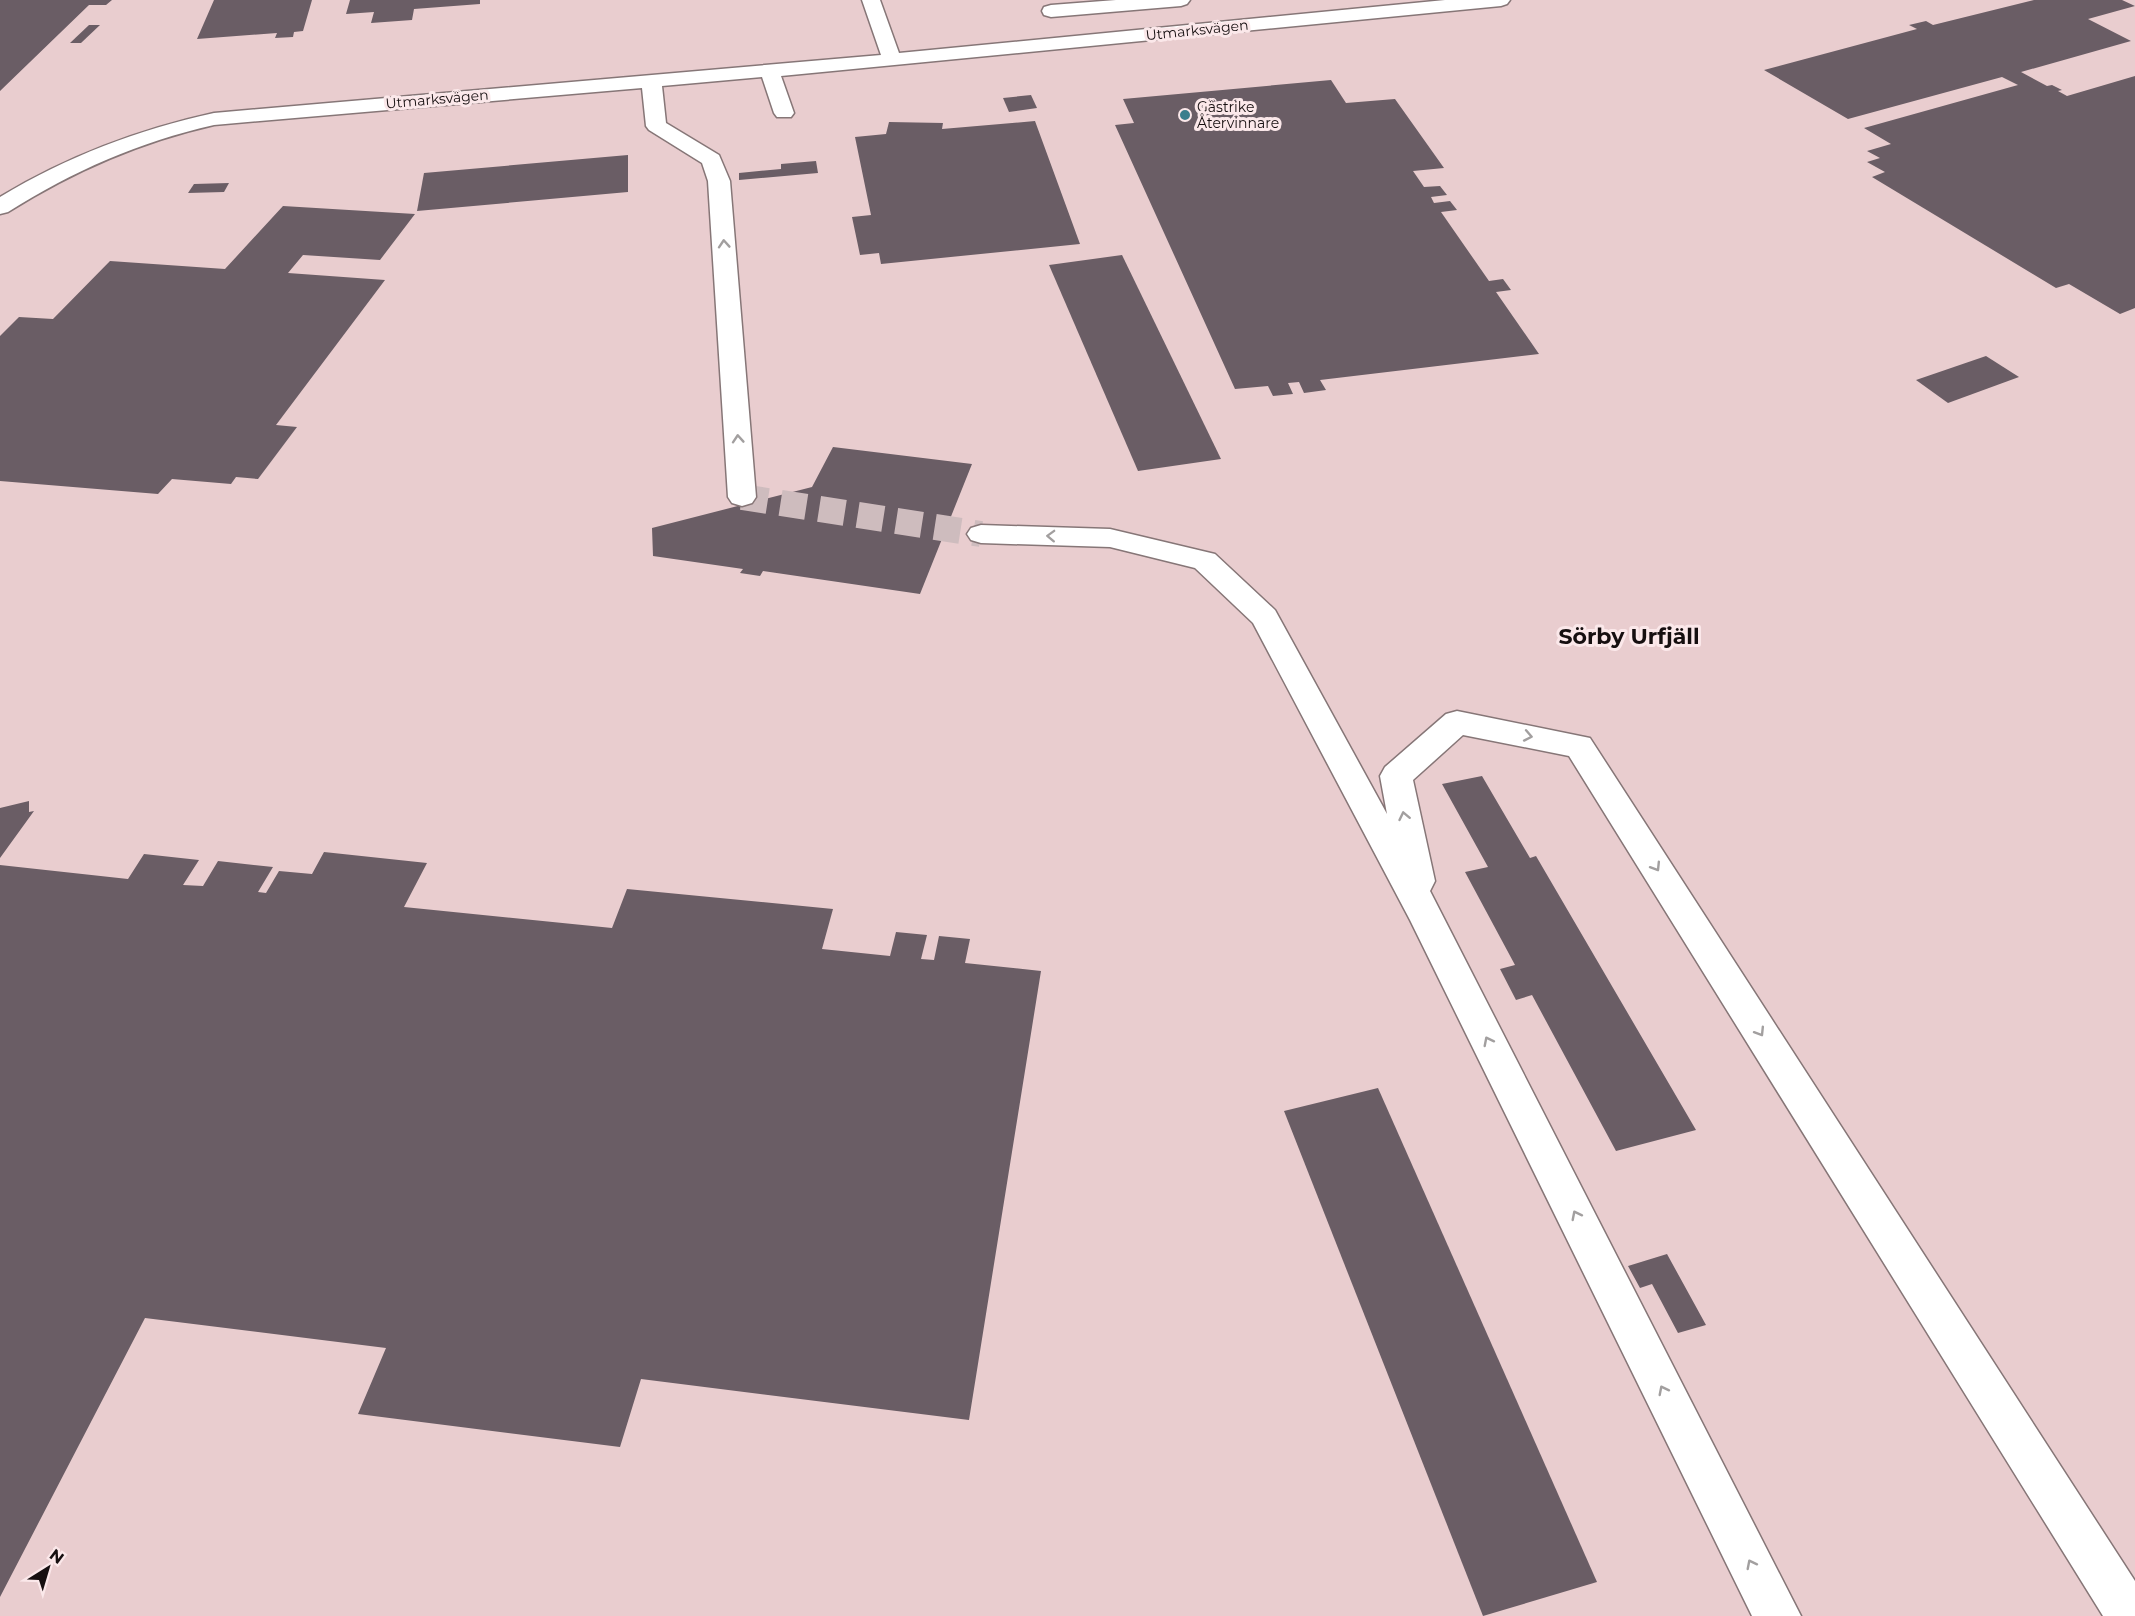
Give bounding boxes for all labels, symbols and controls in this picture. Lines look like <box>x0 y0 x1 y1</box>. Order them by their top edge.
street label: Utmarksvägen <box>1145 16 1249 44</box>
street label: Utmarksvägen <box>385 86 489 112</box>
place label: Gästrike Återvinnare <box>1197 98 1279 132</box>
marker: Gästrike Återvinnare <box>1178 108 1192 122</box>
one-way arrow <box>718 240 731 249</box>
one-way arrow <box>732 434 745 443</box>
one-way arrow <box>1047 530 1056 543</box>
district label: Sörby Urfjäll <box>1558 623 1700 650</box>
one-way arrow <box>1523 729 1533 742</box>
one-way arrow <box>1399 811 1412 821</box>
one-way arrow <box>1648 861 1660 871</box>
one-way arrow <box>1753 1025 1764 1036</box>
one-way arrow <box>1484 1037 1495 1048</box>
one-way arrow <box>1572 1211 1583 1222</box>
one-way arrow <box>1659 1385 1671 1396</box>
north arrow <box>18 1538 78 1598</box>
text: N <box>46 1545 68 1568</box>
one-way arrow <box>1747 1559 1758 1570</box>

